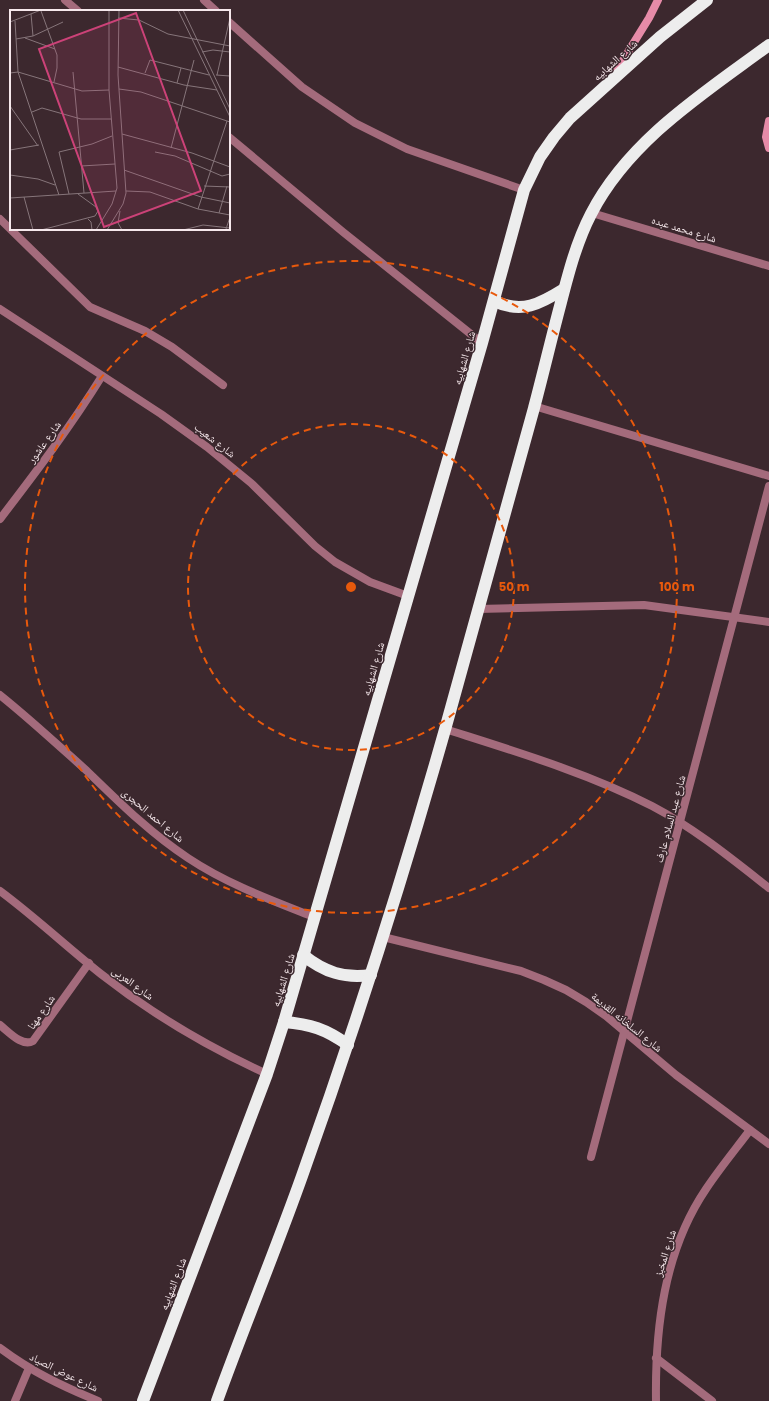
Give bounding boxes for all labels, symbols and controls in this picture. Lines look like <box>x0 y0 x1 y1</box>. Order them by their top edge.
inset map <box>10 10 230 230</box>
street label: شارع الشهابيه <box>589 36 641 84</box>
street label: شارع محمد عبده <box>649 212 719 246</box>
street label: شارع الشهابيه <box>449 329 479 387</box>
street label: شارع عاشور <box>23 418 65 467</box>
street label: شارع شعيب <box>191 419 239 461</box>
text: 50 m <box>499 578 530 595</box>
text: 100 m <box>659 578 695 595</box>
centre of rings <box>344 580 358 594</box>
street label: شارع الشهابيه <box>358 640 388 698</box>
street label: شارع عبد السلام عارف <box>651 773 689 865</box>
street label: شارع احمد الحجرى <box>118 784 188 846</box>
street label: شارع الشهابيه <box>267 951 299 1009</box>
street label: شارع العربى <box>109 962 157 1004</box>
street label: شارع السلخانه القديمة <box>588 988 666 1056</box>
street label: شارع مهنا <box>23 991 59 1033</box>
street label: شارع المخبز <box>650 1228 680 1279</box>
street label: شارع الشهابيه <box>156 1255 190 1313</box>
street label: شارع عوض الصياد <box>27 1349 101 1395</box>

